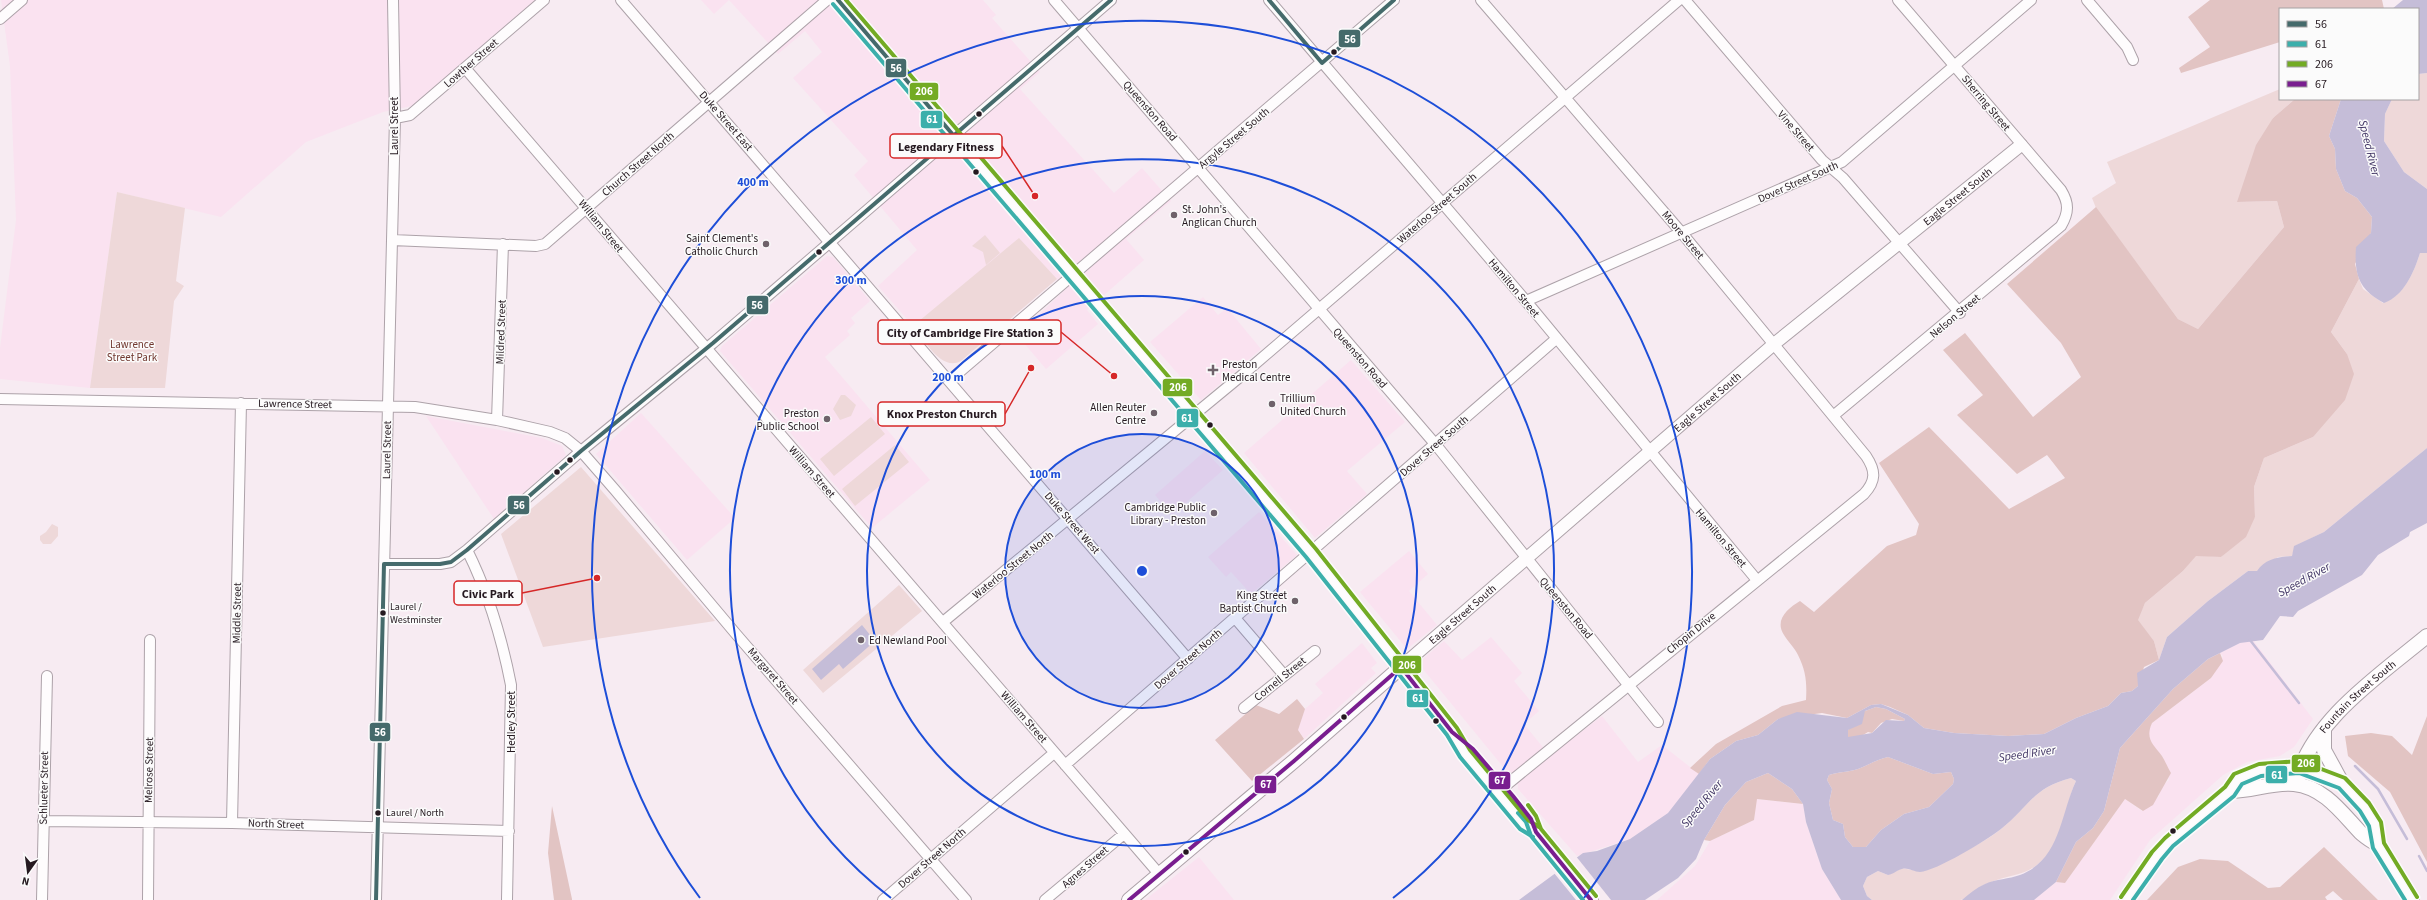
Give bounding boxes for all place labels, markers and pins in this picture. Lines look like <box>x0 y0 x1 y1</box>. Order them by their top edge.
unlabelled marker <box>1329 47 1339 57</box>
unlabelled marker <box>974 109 984 119</box>
callout: Legendary Fitness <box>890 134 1002 158</box>
unlabelled marker <box>971 167 981 177</box>
place label: St. John's Anglican Church <box>1182 202 1257 230</box>
marker: St. John's Anglican Church <box>1169 210 1179 220</box>
place label: Saint Clement's Catholic Church <box>685 231 758 259</box>
marker: Saint Clement's Catholic Church <box>761 239 771 249</box>
unlabelled marker <box>814 247 824 257</box>
callout: City of Cambridge Fire Station 3 <box>878 320 1061 344</box>
place label: Preston Medical Centre <box>1222 357 1291 385</box>
marker: Preston Medical Centre <box>1207 364 1219 376</box>
place label: Trillium United Church <box>1280 391 1346 419</box>
marker: Trillium United Church <box>1267 399 1277 409</box>
place label: Allen Reuter Centre <box>1090 400 1147 428</box>
callout: Knox Preston Church <box>878 402 1005 426</box>
place label: Preston Public School <box>756 406 819 434</box>
marker: Allen Reuter Centre <box>1149 408 1159 418</box>
marker: Preston Public School <box>822 414 832 424</box>
unlabelled marker <box>1205 420 1215 430</box>
unlabelled marker <box>565 455 575 465</box>
unlabelled marker <box>552 467 562 477</box>
place label: Cambridge Public Library - Preston <box>1124 500 1206 528</box>
marker: Cambridge Public Library - Preston <box>1209 508 1219 518</box>
centre of rings <box>1135 564 1149 578</box>
callout: Civic Park <box>454 581 522 605</box>
place label: King Street Baptist Church <box>1219 588 1287 616</box>
marker: King Street Baptist Church <box>1290 596 1300 606</box>
place label: Laurel / Westminster <box>390 600 443 627</box>
marker: Laurel / Westminster <box>378 608 388 618</box>
place label: Ed Newland Pool <box>869 633 947 648</box>
marker: Ed Newland Pool <box>856 635 866 645</box>
unlabelled marker <box>1339 712 1349 722</box>
unlabelled marker <box>1431 716 1441 726</box>
place label: Laurel / North <box>386 806 444 820</box>
marker: Laurel / North <box>373 808 383 818</box>
unlabelled marker <box>2168 826 2178 836</box>
unlabelled marker <box>1181 847 1191 857</box>

